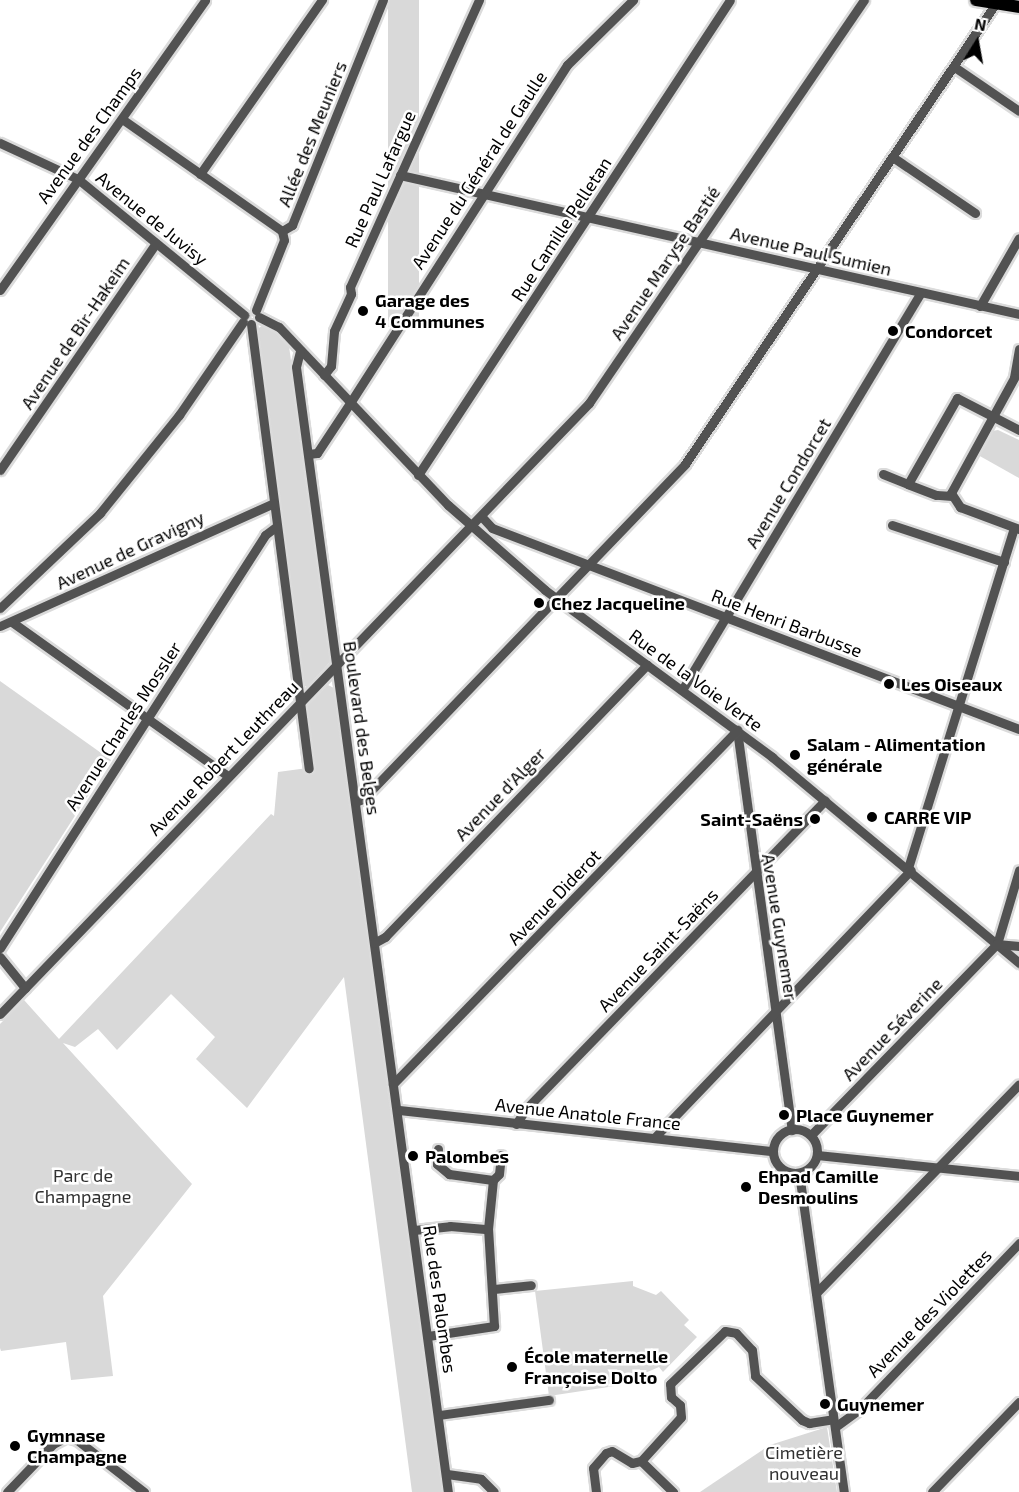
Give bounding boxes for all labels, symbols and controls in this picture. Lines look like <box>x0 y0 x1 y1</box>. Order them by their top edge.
north arrow <box>947 12 1007 72</box>
text: N <box>973 13 988 34</box>
street label: Allée des Meuniers <box>273 58 351 210</box>
street label: Avenue des Champs <box>32 63 146 207</box>
street label: Avenue du Général de Gaulle <box>407 67 551 273</box>
street label: Rue Paul Lafargue <box>340 107 420 251</box>
street label: Rue Camille Pelletan <box>506 153 616 305</box>
street label: Avenue de Juvisy <box>92 166 212 270</box>
street label: Avenue Maryse Bastié <box>606 182 724 344</box>
street label: Avenue Paul Sumien <box>728 222 894 280</box>
street label: Avenue de Bir-Hakeim <box>16 253 134 413</box>
place label: Garage des 4 Communes <box>375 290 484 332</box>
marker: Garage des 4 Communes <box>356 304 370 318</box>
place label: Condorcet <box>905 320 992 342</box>
marker: Condorcet <box>886 324 900 338</box>
street label: Avenue Condorcet <box>741 414 835 552</box>
street label: Avenue de Gravigny <box>53 506 207 594</box>
street label: Rue Henri Barbusse <box>709 584 865 662</box>
place label: Chez Jacqueline <box>551 592 685 614</box>
marker: Chez Jacqueline <box>532 596 546 610</box>
street label: Rue de la Voie Verte <box>625 624 767 736</box>
street label: Avenue Charles Mossler <box>60 638 186 814</box>
street label: Boulevard des Belges <box>339 640 385 816</box>
place label: Les Oiseaux <box>901 673 1002 695</box>
street label: Avenue Robert Leuthreau <box>143 676 303 840</box>
marker: Les Oiseaux <box>882 677 896 691</box>
place label: Salam - Alimentation générale <box>807 734 986 777</box>
street label: Avenue d'Alger <box>450 743 550 845</box>
marker: Salam - Alimentation générale <box>788 748 802 762</box>
place label: CARRE VIP <box>884 806 972 828</box>
place label: Saint-Saëns <box>700 808 803 830</box>
marker: CARRE VIP <box>865 810 879 824</box>
marker: Saint-Saëns <box>808 812 822 826</box>
street label: Avenue Diderot <box>503 845 605 949</box>
street label: Avenue Guynemer <box>758 852 802 1002</box>
street label: Avenue Saint-Saëns <box>594 884 722 1016</box>
street label: Avenue Séverine <box>837 973 947 1085</box>
street label: Avenue Anatole France <box>494 1093 682 1135</box>
place label: Place Guynemer <box>796 1104 934 1126</box>
marker: Place Guynemer <box>777 1108 791 1122</box>
place label: Palombes <box>425 1145 509 1167</box>
marker: Palombes <box>406 1149 420 1163</box>
park label: Parc de Champagne <box>35 1165 131 1208</box>
place label: Ehpad Camille Desmoulins <box>758 1166 879 1208</box>
marker: Ehpad Camille Desmoulins <box>739 1180 753 1194</box>
street label: Rue des Palombes <box>419 1224 461 1374</box>
street label: Avenue des Violettes <box>862 1244 996 1382</box>
place label: École maternelle Françoise Dolto <box>524 1346 668 1388</box>
marker: École maternelle Françoise Dolto <box>505 1360 519 1374</box>
place label: Guynemer <box>837 1393 924 1415</box>
marker: Guynemer <box>818 1397 832 1411</box>
place label: Gymnase Champagne <box>27 1425 127 1468</box>
marker: Gymnase Champagne <box>8 1439 22 1453</box>
park label: Cimetière nouveau <box>765 1442 843 1484</box>

